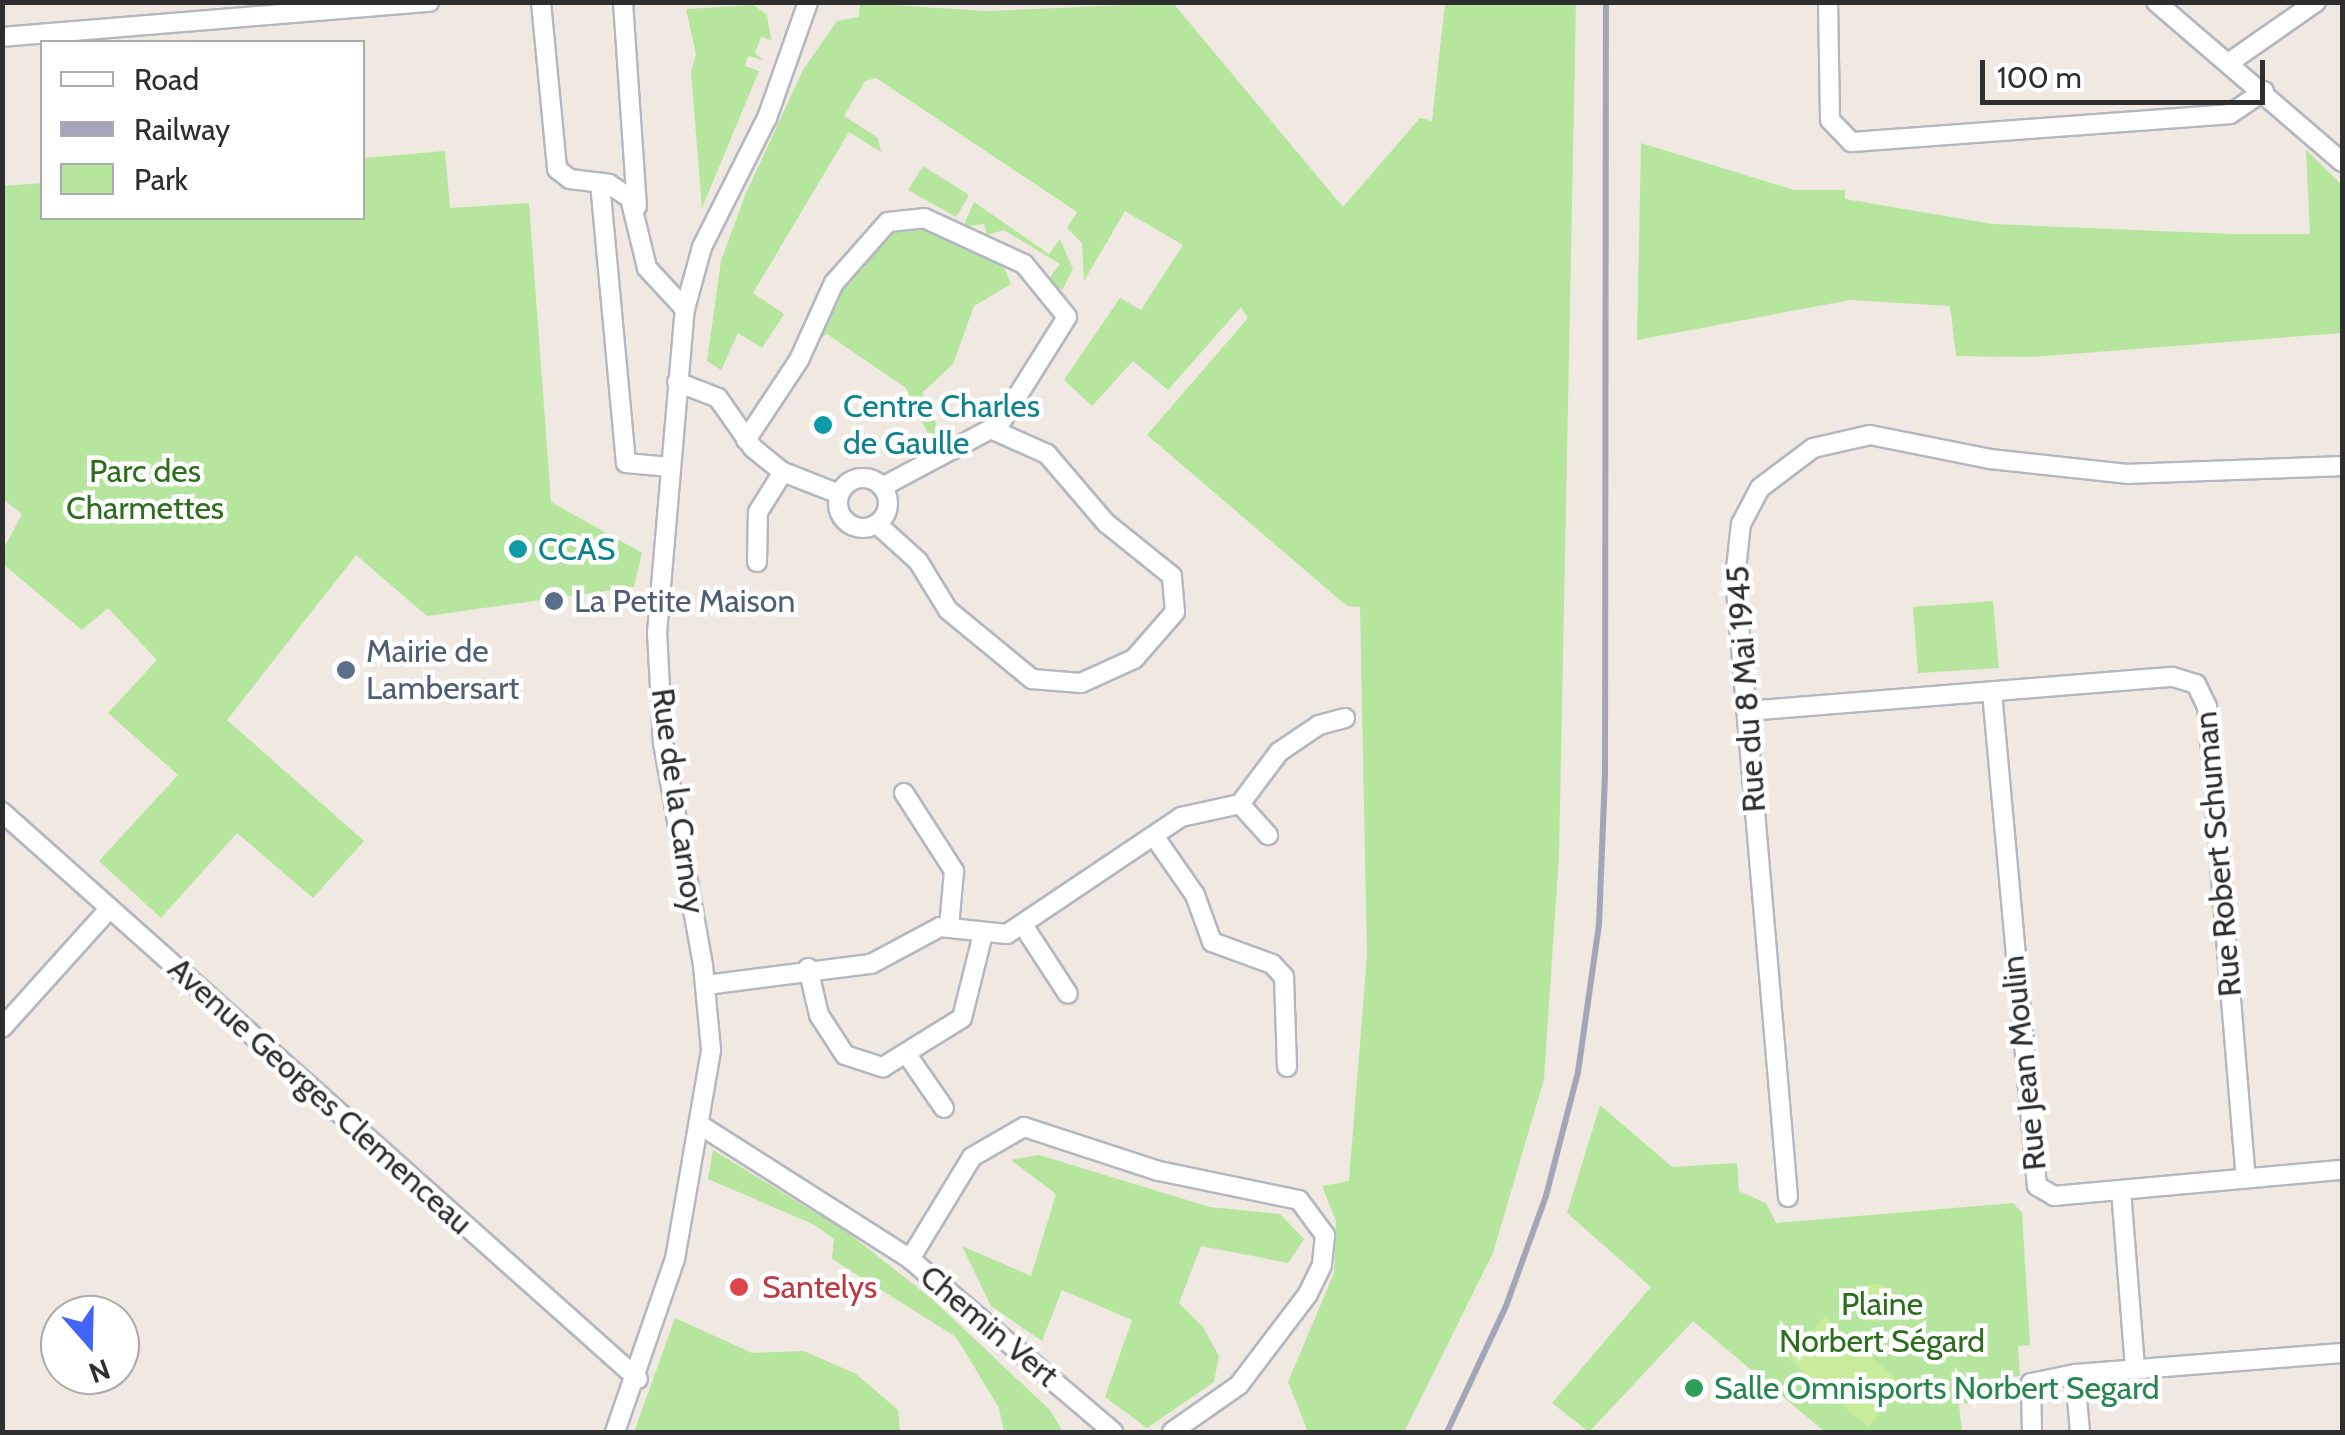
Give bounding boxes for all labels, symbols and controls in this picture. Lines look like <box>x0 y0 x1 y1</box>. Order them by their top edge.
legend <box>40 40 365 220</box>
scale bar <box>1985 40 2270 102</box>
text: 100 m <box>1997 59 2082 96</box>
text: Road <box>134 61 199 98</box>
text: Railway <box>134 111 230 148</box>
text: Park <box>134 161 188 198</box>
place label: Centre Charles de Gaulle <box>843 388 1040 463</box>
marker: Centre Charles de Gaulle <box>812 414 834 436</box>
park label: Parc des Charmettes <box>66 453 224 528</box>
place label: CCAS <box>538 530 615 568</box>
marker: CCAS <box>507 538 529 560</box>
street label: Rue du 8 Mai 1945 <box>1718 564 1774 814</box>
place label: La Petite Maison <box>574 582 795 620</box>
marker: La Petite Maison <box>543 590 565 612</box>
place label: Mairie de Lambersart <box>366 633 519 708</box>
marker: Mairie de Lambersart <box>335 659 357 681</box>
street label: Rue de la Carnoy <box>643 686 713 916</box>
street label: Rue Robert Schuman <box>2186 710 2250 998</box>
street label: Avenue Georges Clemenceau <box>160 949 480 1243</box>
street label: Rue Jean Moulin <box>1994 954 2054 1172</box>
street label: Chemin Vert <box>912 1257 1066 1395</box>
place label: Santelys <box>762 1268 877 1306</box>
marker: Santelys <box>726 1274 752 1300</box>
park label: Plaine Norbert Ségard <box>1779 1286 1985 1361</box>
north arrow <box>40 1295 140 1395</box>
text: N <box>84 1352 115 1391</box>
place label: Salle Omnisports Norbert Segard <box>1714 1369 2160 1407</box>
marker: Salle Omnisports Norbert Segard <box>1683 1377 1705 1399</box>

